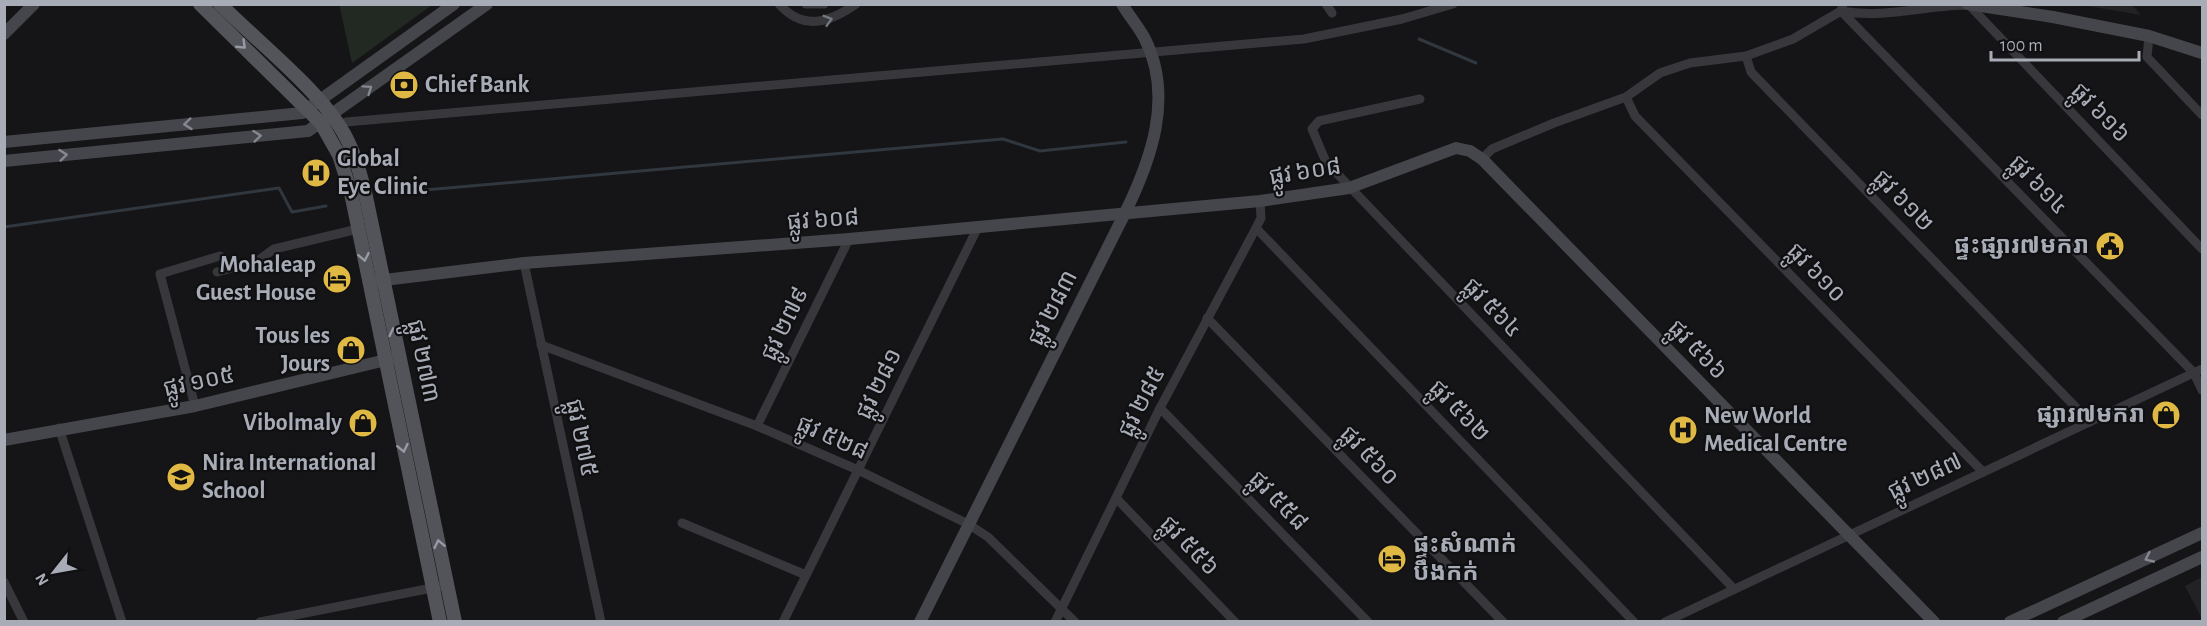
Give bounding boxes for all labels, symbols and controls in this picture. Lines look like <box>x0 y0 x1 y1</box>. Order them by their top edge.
one-way arrow <box>823 14 833 27</box>
scale bar <box>1991 24 2140 62</box>
text: 100 m <box>2000 37 2043 55</box>
one-way arrow <box>235 38 245 49</box>
bank icon: Chief Bank <box>388 69 420 101</box>
place label: Chief Bank <box>425 73 529 97</box>
street label: ផ្លូវ ៦១៦ <box>2060 78 2134 154</box>
one-way arrow <box>362 85 373 96</box>
one-way arrow <box>184 117 193 130</box>
one-way arrow <box>252 130 261 143</box>
place label: Global Eye Clinic <box>337 147 427 199</box>
one-way arrow <box>58 149 67 162</box>
street label: ផ្លូវ ៦១៤ <box>1998 150 2072 226</box>
street label: ផ្លូវ ៦០៨ <box>1267 154 1344 199</box>
hospital icon: Global Eye Clinic <box>300 157 332 189</box>
street label: ផ្លូវ ៦១២ <box>1862 165 1938 243</box>
street label: ផ្លូវ ៦០៨ <box>786 205 861 244</box>
public building icon: ផ្ទះផ្សារ៧មករា <box>2094 230 2126 262</box>
place label: ផ្ទះផ្សារ៧មករា <box>1954 234 2089 260</box>
street label: ផ្លូវ ៦១០ <box>1776 238 1850 314</box>
one-way arrow <box>356 252 369 262</box>
place label: Mohaleap Guest House <box>196 253 316 305</box>
hotel icon: Mohaleap Guest House <box>321 263 353 295</box>
street label: ផ្លូវ ២៨៣ <box>1024 266 1090 354</box>
street label: ផ្លូវ ៥៦៤ <box>1452 273 1526 349</box>
street label: ផ្លូវ ២៧៩ <box>757 283 821 369</box>
street label: ផ្លូវ ៥៦៦ <box>1657 315 1731 391</box>
street label: ផ្លូវ ២៧៣ <box>394 317 444 407</box>
place label: Tous les Jours <box>255 324 330 376</box>
one-way arrow <box>389 328 402 338</box>
shop icon: Tous les Jours <box>335 334 367 366</box>
street label: ផ្លូវ ២៨១ <box>852 345 915 427</box>
street label: ផ្លូវ ១០៥ <box>161 363 239 410</box>
street label: ផ្លូវ ២៨៥ <box>1114 363 1178 445</box>
street label: ផ្លូវ ៥៦២ <box>1418 375 1494 453</box>
street label: ផ្លូវ ២៧៥ <box>552 397 601 481</box>
shop icon: ផ្សារ៧មករា <box>2150 399 2182 431</box>
place label: ផ្សារ៧មករា <box>2036 403 2145 428</box>
place label: New World Medical Centre <box>1704 404 1847 456</box>
shop icon: Vibolmaly <box>347 407 379 439</box>
place label: Vibolmaly <box>243 411 342 435</box>
street label: ផ្លូវ ៥២៨ <box>789 412 871 473</box>
hospital icon: New World Medical Centre <box>1667 414 1699 446</box>
street label: ផ្លូវ ៥៦០ <box>1329 421 1403 497</box>
one-way arrow <box>396 443 409 453</box>
street label: ផ្លូវ ២៨៧ <box>1884 449 1970 513</box>
place label: Nira International School <box>202 451 376 503</box>
school or university icon: Nira International School <box>165 461 197 493</box>
street label: ផ្លូវ ៥៥៨ <box>1238 466 1312 542</box>
street label: ផ្លូវ ៥៥៦ <box>1149 511 1223 587</box>
place label: ផ្ទះសំណាក់ បឹងកក់ <box>1413 531 1517 585</box>
one-way arrow <box>433 539 446 549</box>
north arrow <box>24 542 84 602</box>
hotel icon: ផ្ទះសំណាក់ បឹងកក់ <box>1376 543 1408 575</box>
one-way arrow <box>2145 550 2156 562</box>
text: N <box>32 570 52 588</box>

